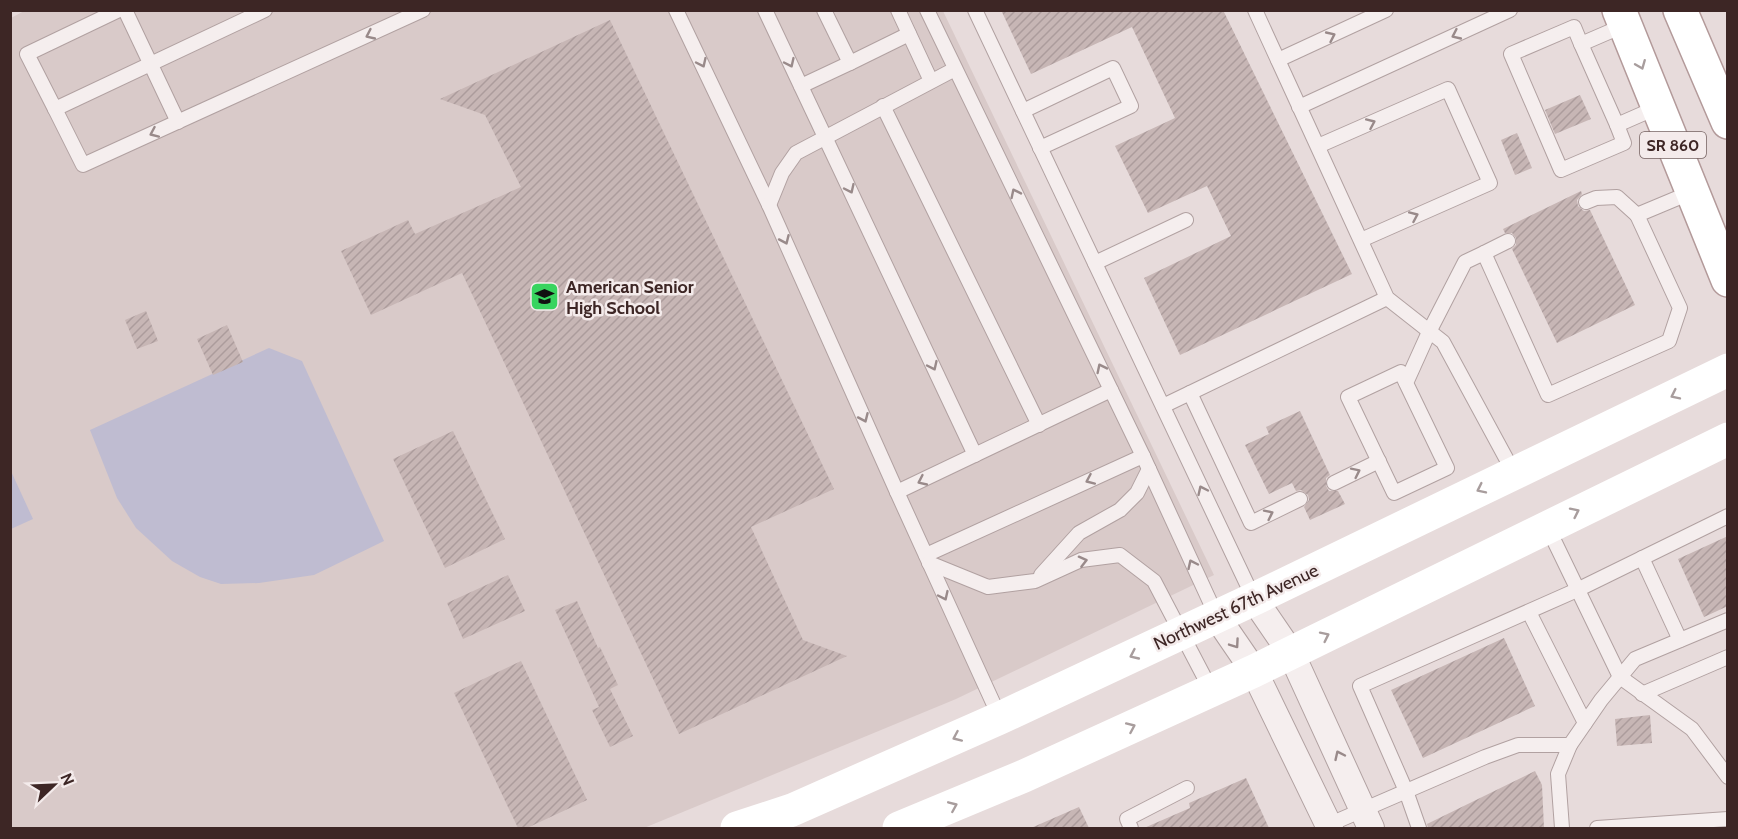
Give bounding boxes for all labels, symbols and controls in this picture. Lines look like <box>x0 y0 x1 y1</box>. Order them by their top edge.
one-way arrow <box>365 27 376 39</box>
one-way arrow <box>1452 27 1463 39</box>
one-way arrow <box>1324 31 1335 43</box>
one-way arrow <box>694 57 706 68</box>
one-way arrow <box>783 57 795 68</box>
one-way arrow <box>1634 59 1646 70</box>
one-way arrow <box>1365 118 1376 130</box>
one-way arrow <box>150 126 161 138</box>
road number: SR 860 <box>1640 132 1706 158</box>
one-way arrow <box>842 183 854 194</box>
one-way arrow <box>1011 188 1023 199</box>
one-way arrow <box>1408 211 1419 223</box>
one-way arrow <box>777 233 789 244</box>
place label: American Senior High School <box>566 276 694 319</box>
school or university icon: American Senior High School <box>529 281 561 313</box>
one-way arrow <box>925 359 937 370</box>
one-way arrow <box>1096 364 1108 375</box>
one-way arrow <box>1670 388 1681 400</box>
one-way arrow <box>856 412 868 423</box>
one-way arrow <box>1350 467 1361 479</box>
one-way arrow <box>917 473 928 485</box>
one-way arrow <box>1085 473 1096 485</box>
one-way arrow <box>1476 482 1487 494</box>
one-way arrow <box>1197 485 1209 496</box>
one-way arrow <box>1569 508 1580 520</box>
one-way arrow <box>1263 510 1274 521</box>
one-way arrow <box>1078 555 1088 568</box>
street label: Northwest 67th Avenue <box>1150 559 1322 655</box>
one-way arrow <box>1188 559 1200 570</box>
one-way arrow <box>937 589 949 600</box>
one-way arrow <box>1319 632 1330 643</box>
one-way arrow <box>1228 638 1239 649</box>
one-way arrow <box>1130 648 1141 660</box>
one-way arrow <box>1125 722 1136 734</box>
one-way arrow <box>952 729 963 741</box>
one-way arrow <box>1334 751 1346 762</box>
north arrow <box>24 755 84 815</box>
text: N <box>56 770 78 788</box>
one-way arrow <box>947 801 958 813</box>

